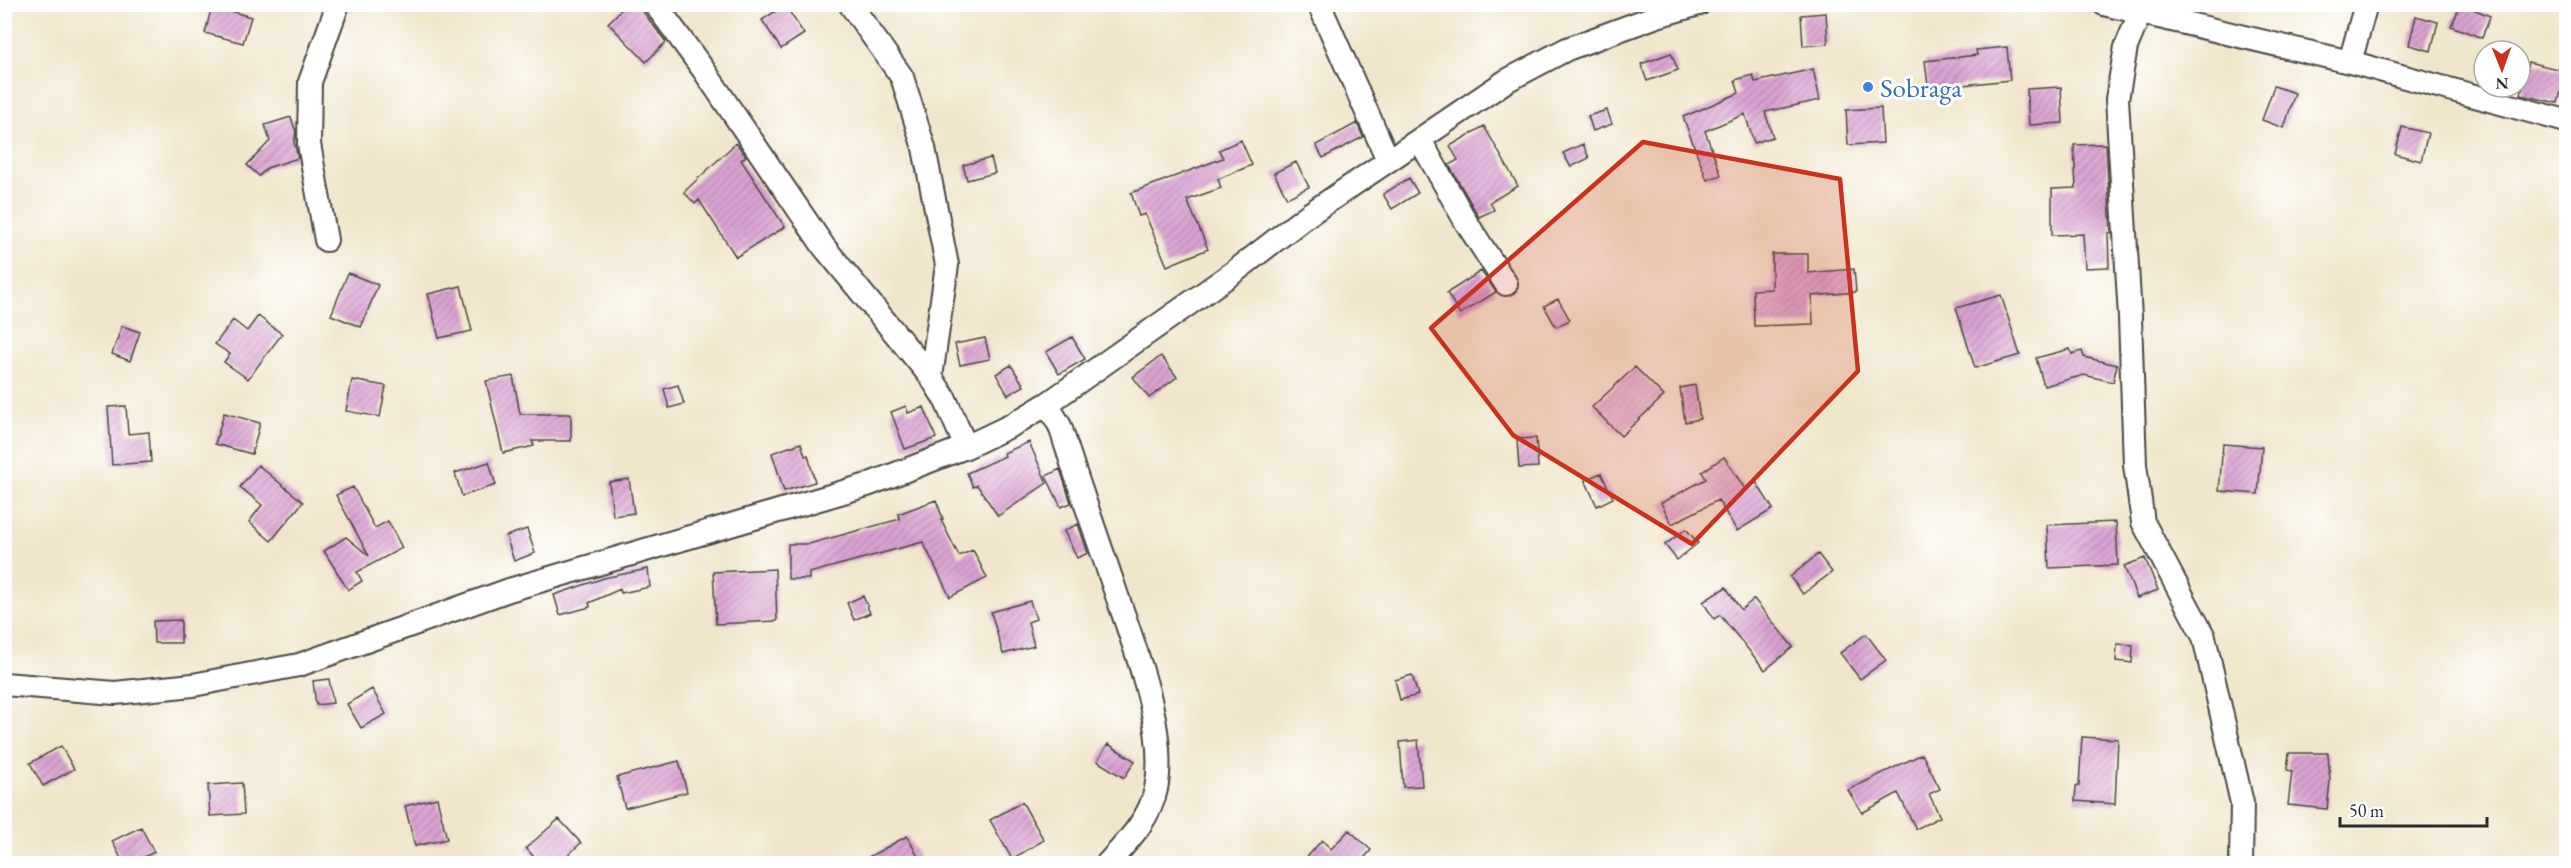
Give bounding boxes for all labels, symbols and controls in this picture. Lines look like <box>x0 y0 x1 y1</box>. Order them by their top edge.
north arrow <box>2472 39 2532 99</box>
place label: Sobraga <box>1880 70 1962 105</box>
text: N <box>2496 73 2509 94</box>
marker: Sobraga <box>1861 80 1875 94</box>
scale bar <box>2340 790 2487 828</box>
text: 50 m <box>2349 799 2384 822</box>

